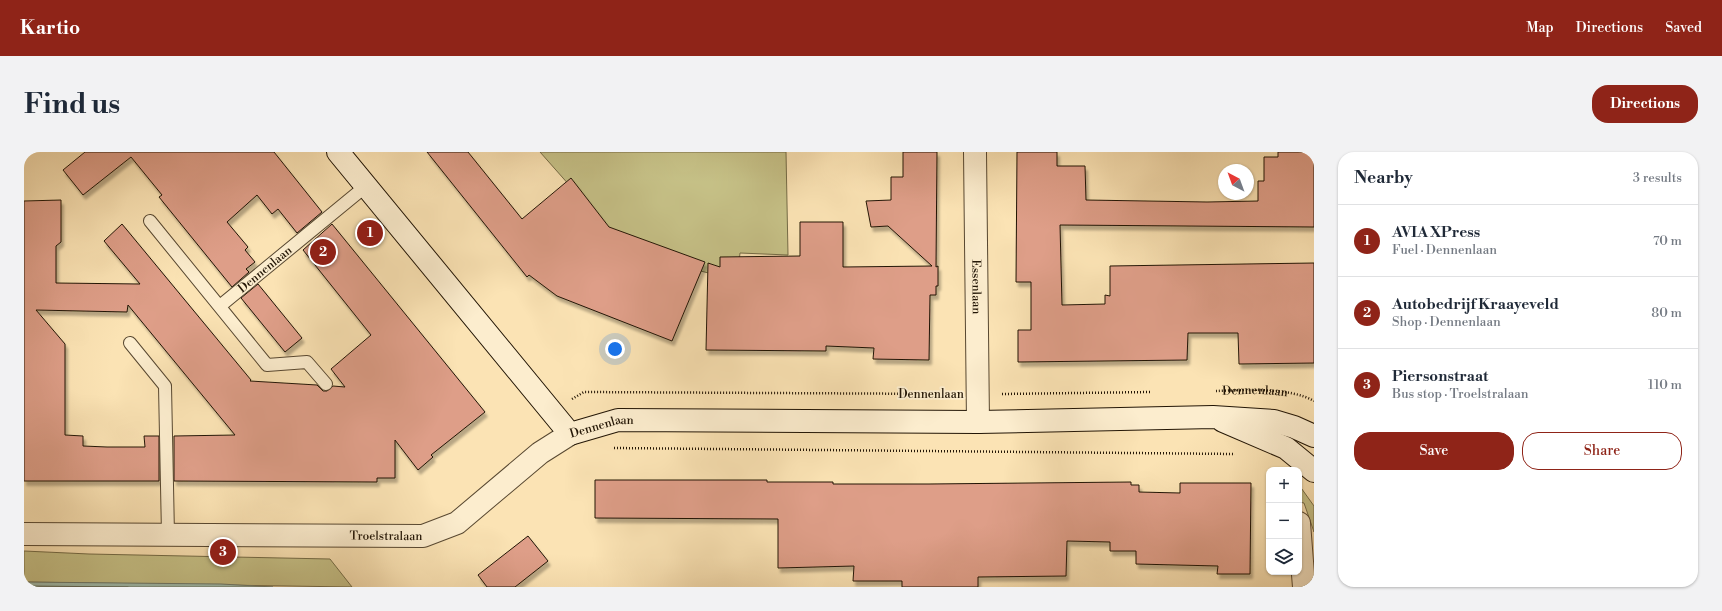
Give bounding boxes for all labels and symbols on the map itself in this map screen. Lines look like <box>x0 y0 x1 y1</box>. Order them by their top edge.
north arrow <box>1218 164 1254 200</box>
pin: 1 <box>357 218 383 248</box>
pin: 2 <box>310 237 336 267</box>
street label: Dennenlaan <box>235 242 295 296</box>
street label: Essenlaan <box>969 259 984 315</box>
your location <box>605 339 625 359</box>
street label: Dennenlaan <box>1222 383 1289 400</box>
street label: Dennenlaan <box>898 387 964 402</box>
street label: Dennenlaan <box>568 412 634 441</box>
street label: Troelstralaan <box>349 528 423 543</box>
pin: 3 <box>210 537 236 567</box>

